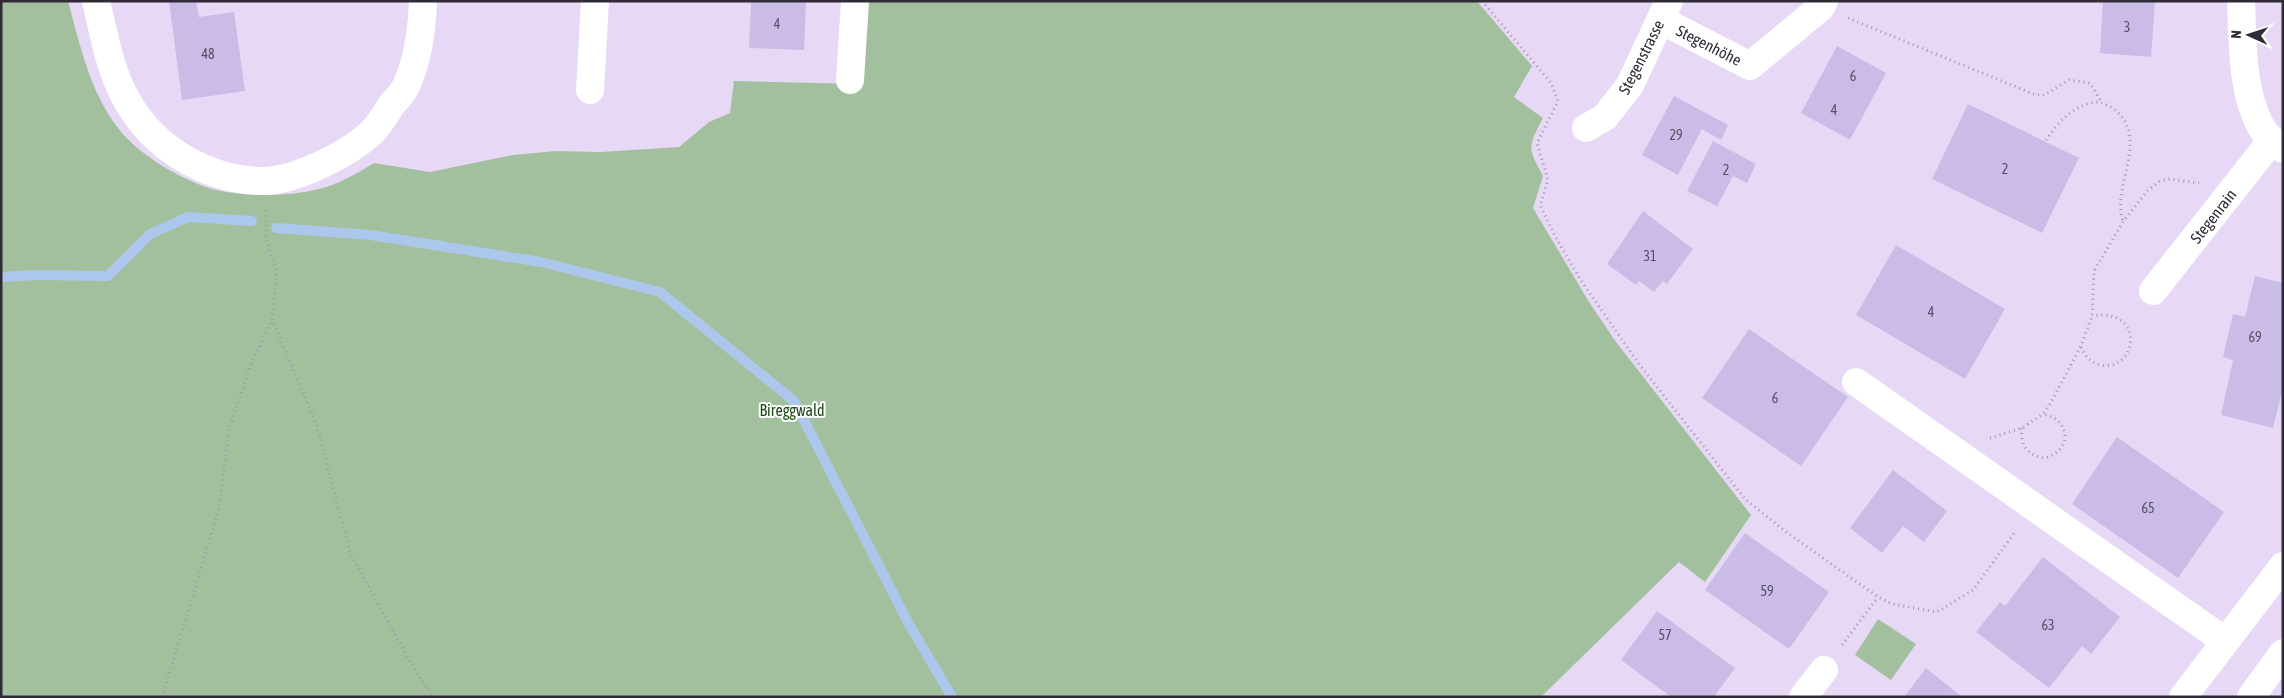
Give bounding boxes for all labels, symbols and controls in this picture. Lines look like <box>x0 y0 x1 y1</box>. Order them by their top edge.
north arrow <box>2224 10 2274 60</box>
house number: 4 <box>774 16 781 32</box>
street label: Stegenstrasse <box>1615 17 1668 97</box>
house number: 3 <box>2124 19 2130 35</box>
street label: Stegenhöhe <box>1673 21 1744 70</box>
text: N <box>2228 30 2244 39</box>
house number: 48 <box>201 46 215 62</box>
house number: 6 <box>1850 68 1857 84</box>
house number: 4 <box>1831 102 1838 118</box>
house number: 29 <box>1669 127 1683 143</box>
house number: 2 <box>2002 161 2008 177</box>
house number: 2 <box>1723 162 1729 178</box>
street label: Stegenrain <box>2186 186 2240 247</box>
house number: 31 <box>1643 248 1657 264</box>
house number: 4 <box>1928 304 1935 320</box>
house number: 69 <box>2248 329 2262 345</box>
house number: 6 <box>1772 390 1779 406</box>
park label: Bireggwald <box>759 401 825 420</box>
house number: 65 <box>2141 500 2155 516</box>
house number: 59 <box>1760 583 1774 599</box>
house number: 63 <box>2041 617 2055 633</box>
house number: 57 <box>1658 627 1672 643</box>

